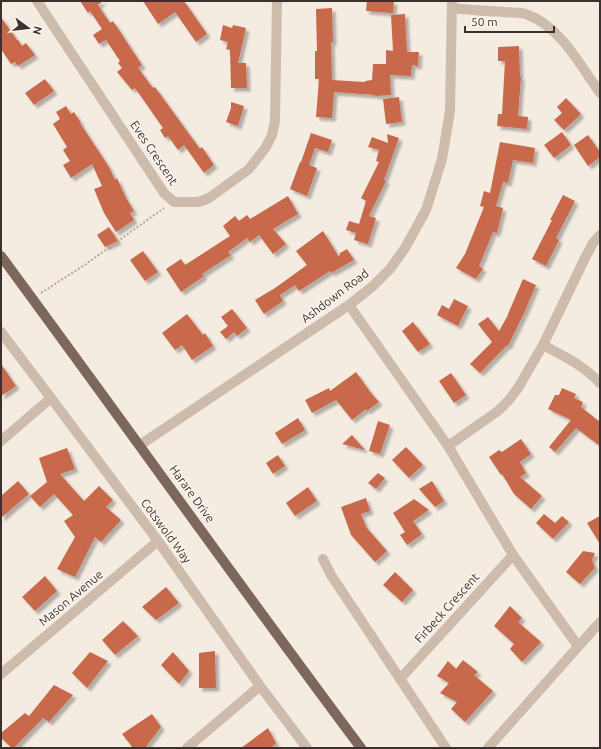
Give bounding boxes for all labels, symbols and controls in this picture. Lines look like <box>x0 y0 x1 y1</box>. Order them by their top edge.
north arrow <box>8 8 48 48</box>
scale bar <box>465 8 554 34</box>
text: 50 m <box>471 15 498 28</box>
text: N <box>31 25 45 36</box>
street label: Eves Crescent <box>128 118 181 187</box>
street label: Ashdown Road <box>299 266 371 325</box>
street label: Harare Drive <box>167 463 218 525</box>
street label: Cotswold Way <box>139 496 194 566</box>
street label: Mason Avenue <box>36 567 105 628</box>
street label: Firbeck Crescent <box>412 570 482 645</box>

